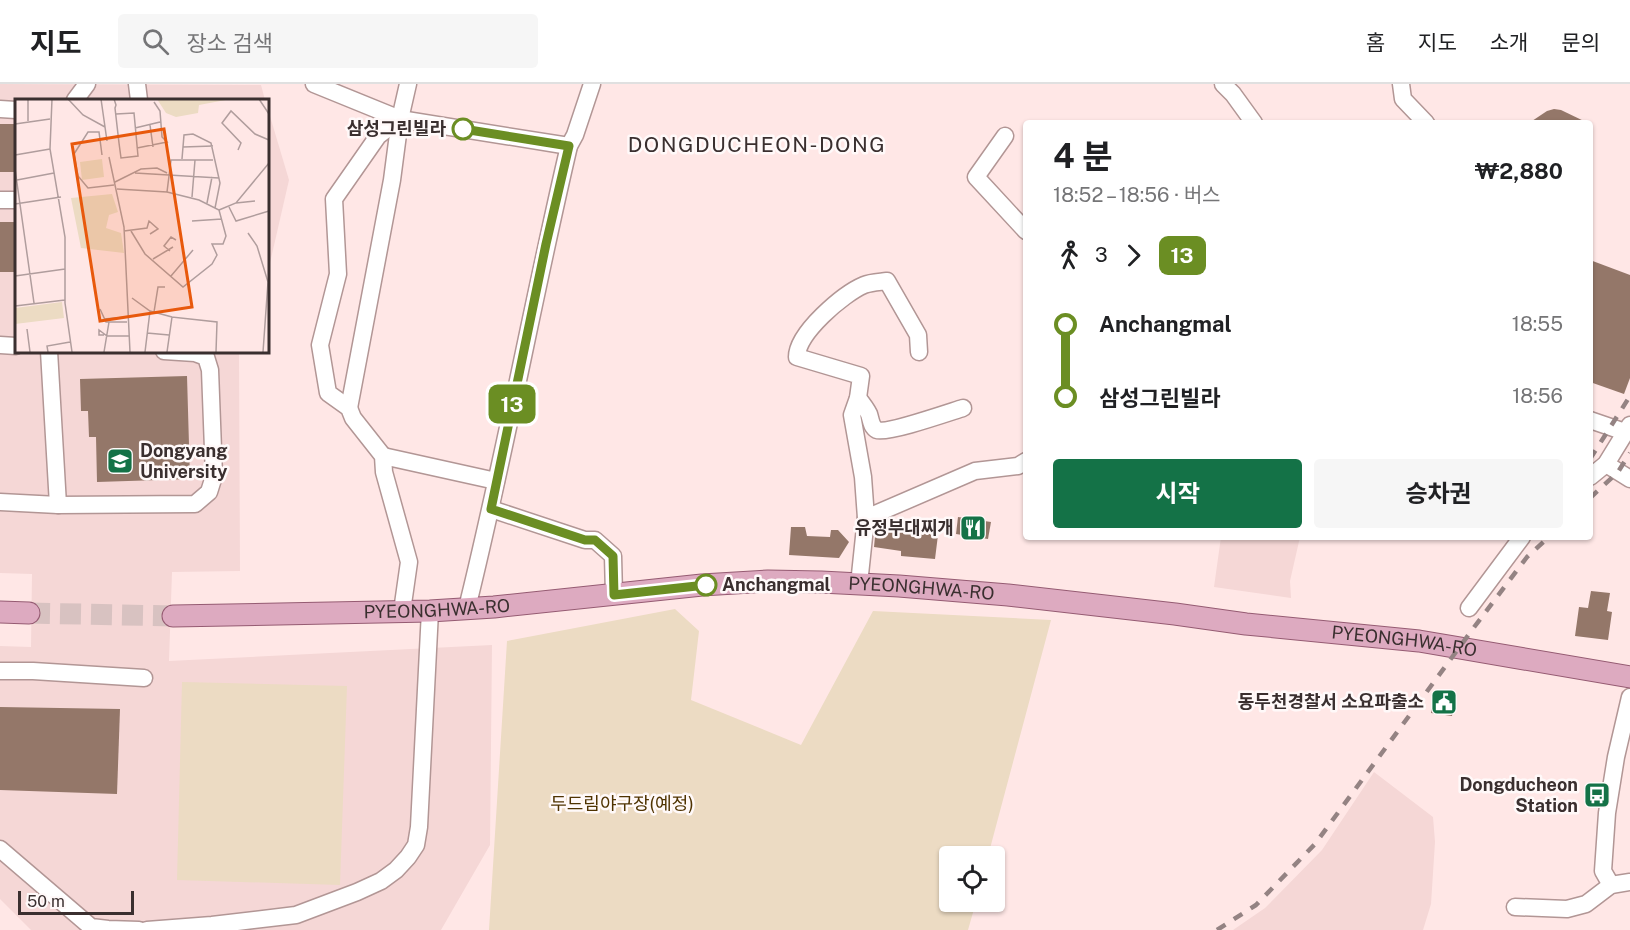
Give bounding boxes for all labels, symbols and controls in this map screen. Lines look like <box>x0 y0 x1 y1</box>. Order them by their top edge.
search box <box>118 14 538 68</box>
icon: search <box>139 25 172 58</box>
text: 지도 <box>30 26 82 59</box>
text: 장소 검색 <box>187 30 273 56</box>
text: 홈 <box>1366 30 1385 55</box>
text: 지도 <box>1418 30 1457 55</box>
text: 소개 <box>1490 30 1528 55</box>
text: 문의 <box>1561 30 1600 55</box>
inset map <box>15 99 268 352</box>
place label: 삼성그린빌라 <box>347 118 446 139</box>
marker: 삼성그린빌라 <box>452 118 474 140</box>
district label: DONGDUCHEON-DONG <box>628 132 886 157</box>
text: 4 분 <box>1053 137 1112 175</box>
text: ₩2,880 <box>1475 158 1563 184</box>
text: 18:52 – 18:56 · 버스 <box>1053 183 1220 207</box>
icon: walk <box>1053 239 1086 272</box>
icon: forward <box>1117 239 1150 272</box>
text: 3 <box>1095 243 1108 267</box>
text: 13 <box>1171 243 1194 268</box>
text: Anchangmal <box>1099 311 1232 337</box>
text: 18:55 <box>1512 312 1563 336</box>
line badge: 13 <box>485 384 539 424</box>
text: 18:56 <box>1512 384 1563 408</box>
text: 삼성그린빌라 <box>1099 385 1220 411</box>
text: 13 <box>501 392 523 417</box>
place label: Dongyang University <box>140 440 227 482</box>
school or university icon: Dongyang University <box>105 446 135 476</box>
button: 시작 <box>1053 459 1302 528</box>
button: 승차권 <box>1314 459 1563 528</box>
restaurant icon: 유정부대찌개 <box>958 513 988 543</box>
place label: 유정부대찌개 <box>855 517 954 538</box>
street label: PYEONGHWA-RO <box>848 572 995 604</box>
marker: Anchangmal <box>695 574 717 596</box>
place label: Anchangmal <box>722 574 831 595</box>
street label: PYEONGHWA-RO <box>363 594 511 622</box>
street label: PYEONGHWA-RO <box>1331 621 1479 661</box>
public building icon: 동두천경찰서 소요파출소 <box>1429 687 1459 717</box>
place label: 동두천경찰서 소요파출소 <box>1238 691 1424 712</box>
place label: Dongducheon Station <box>1459 774 1578 816</box>
bus stop icon: Dongducheon Station <box>1582 780 1612 810</box>
park label: 두드림야구장(예정) <box>550 793 694 814</box>
map controls <box>939 846 1005 912</box>
button: locate <box>939 846 1005 912</box>
scale bar <box>18 888 134 916</box>
text: 50 m <box>27 892 65 911</box>

